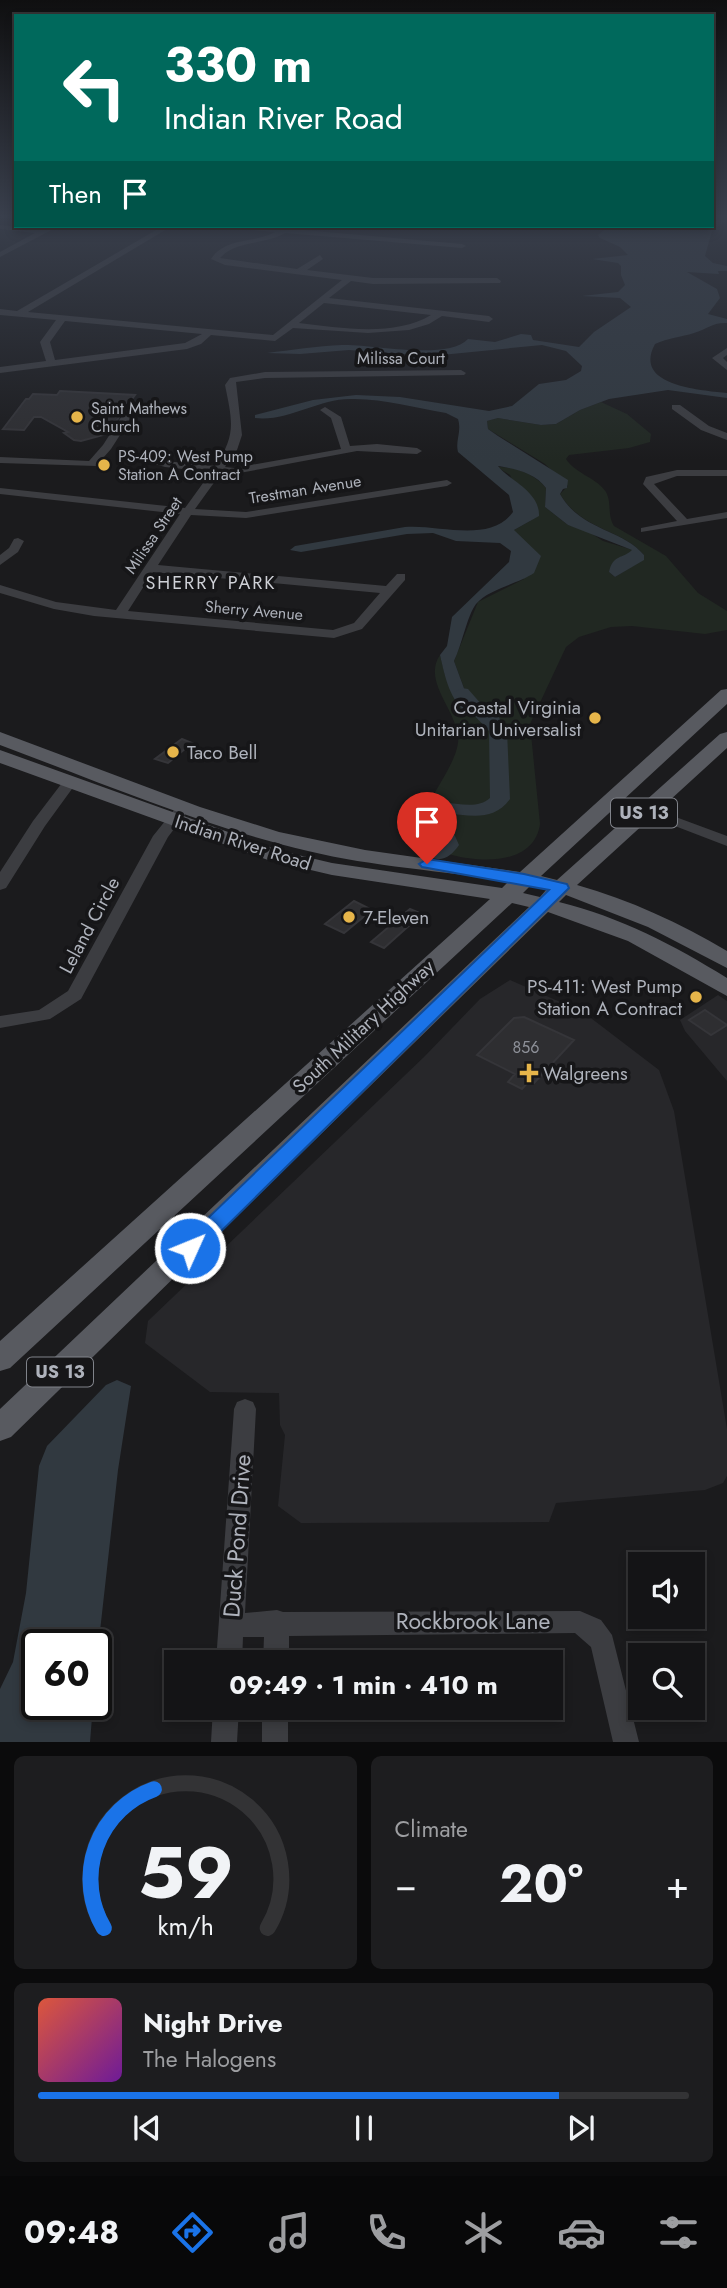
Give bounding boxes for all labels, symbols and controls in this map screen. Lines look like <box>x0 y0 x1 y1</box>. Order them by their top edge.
text: 330 m <box>164 30 312 100</box>
icon: left <box>49 42 140 133</box>
text: Indian River Road <box>164 95 403 141</box>
text: Then <box>49 175 102 213</box>
icon: arrive <box>116 175 154 213</box>
street label: Milissa Court <box>357 347 445 370</box>
place label: Saint Mathews Church <box>91 397 187 438</box>
marker: Saint Mathews Church <box>69 409 85 425</box>
place label: PS-409: West Pump Station A Contract <box>118 445 253 486</box>
marker: PS-409: West Pump Station A Contract <box>96 457 112 473</box>
street label: Trestman Avenue <box>247 469 363 510</box>
street label: Milissa Street <box>119 492 188 578</box>
district label: SHERRY PARK <box>145 570 277 596</box>
street label: Sherry Avenue <box>204 595 304 626</box>
place label: Coastal Virginia Unitarian Universalist <box>415 694 581 743</box>
marker: Coastal Virginia Unitarian Universalist <box>587 710 603 726</box>
place label: Taco Bell <box>187 739 257 766</box>
marker: Taco Bell <box>165 744 181 760</box>
pin <box>397 792 457 864</box>
road number: US 13 <box>611 798 677 828</box>
icon: arrive <box>408 803 446 841</box>
street label: Indian River Road <box>171 808 314 877</box>
street label: Leland Circle <box>53 872 126 978</box>
place label: 7-Eleven <box>363 904 429 931</box>
marker: 7-Eleven <box>341 909 357 925</box>
street label: South Military Highway <box>286 953 441 1099</box>
place label: PS-411: West Pump Station A Contract <box>527 973 682 1022</box>
marker: PS-411: West Pump Station A Contract <box>688 989 704 1005</box>
house number: 856 <box>513 1036 539 1059</box>
place label: Walgreens <box>543 1060 628 1087</box>
marker: Walgreens <box>521 1065 537 1081</box>
position arrow <box>153 1211 227 1285</box>
road number: US 13 <box>27 1358 93 1386</box>
street label: Duck Pond Drive <box>214 1453 260 1619</box>
map controls <box>628 1552 705 1720</box>
button: sound <box>628 1552 705 1629</box>
street label: Rockbrook Lane <box>396 1604 550 1638</box>
speed limit sign: 60 <box>21 1629 112 1720</box>
button: search <box>628 1643 705 1720</box>
text: 09:49 · 1 min · 410 m <box>229 1666 498 1704</box>
text: Climate <box>395 1812 468 1846</box>
text: 59 <box>137 1821 233 1926</box>
text: 20° <box>499 1846 583 1922</box>
text: − <box>395 1857 417 1912</box>
text: + <box>666 1857 689 1912</box>
text: km/h <box>157 1908 214 1944</box>
text: Night Drive <box>143 2004 283 2042</box>
text: The Halogens <box>143 2042 276 2076</box>
icon: previous <box>128 2109 166 2147</box>
icon: pause <box>345 2109 383 2147</box>
icon: next <box>562 2109 600 2147</box>
icon: directions <box>168 2208 217 2257</box>
icon: music <box>265 2208 314 2257</box>
icon: phone <box>362 2208 411 2257</box>
icon: climate <box>459 2208 508 2257</box>
icon: car <box>557 2208 606 2257</box>
icon: filters <box>654 2208 703 2257</box>
text: 09:48 <box>24 2209 119 2255</box>

